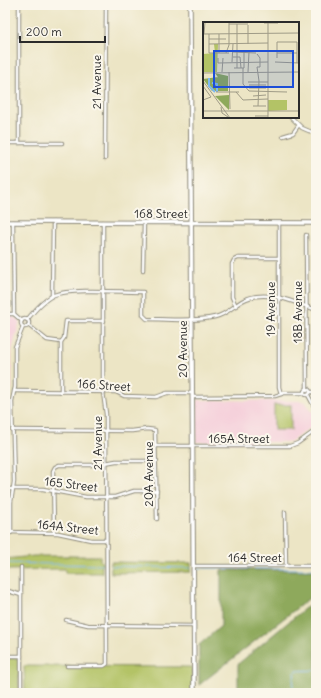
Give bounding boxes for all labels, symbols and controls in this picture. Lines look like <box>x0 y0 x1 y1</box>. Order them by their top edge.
scale bar <box>20 18 105 44</box>
inset map <box>203 22 299 118</box>
text: 200 m <box>26 24 62 39</box>
street label: 21 Avenue <box>89 55 104 109</box>
street label: 168 Street <box>134 206 188 221</box>
street label: 18B Avenue <box>290 281 305 343</box>
street label: 19 Avenue <box>263 282 278 336</box>
street label: 20 Avenue <box>175 320 190 378</box>
street label: 166 Street <box>77 376 131 394</box>
street label: 21 Avenue <box>90 416 105 470</box>
street label: 165A Street <box>208 431 270 446</box>
street label: 20A Avenue <box>141 441 156 507</box>
street label: 165 Street <box>44 473 98 495</box>
street label: 164A Street <box>37 516 99 538</box>
street label: 164 Street <box>228 550 282 565</box>

